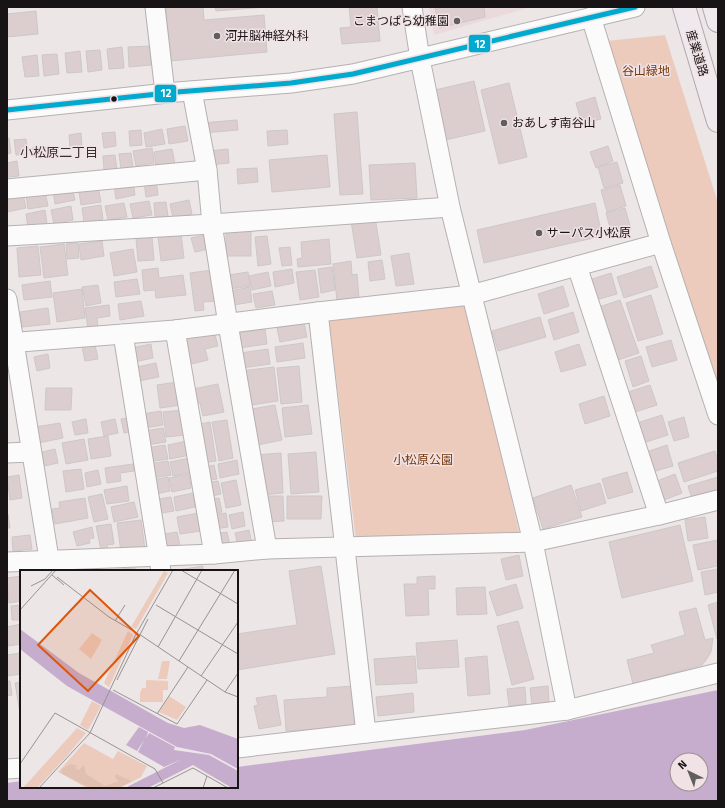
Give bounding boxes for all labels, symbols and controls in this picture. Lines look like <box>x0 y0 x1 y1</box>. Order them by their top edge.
place label: こまつばら幼稚園 <box>353 14 449 28</box>
marker: こまつばら幼稚園 <box>452 16 462 26</box>
street label: 産業道路 <box>683 28 711 78</box>
place label: 河井脳神経外科 <box>225 29 309 43</box>
marker: 河井脳神経外科 <box>212 31 222 41</box>
line badge: 12 <box>468 34 491 53</box>
text: 12 <box>475 38 486 51</box>
park label: 谷山緑地 <box>622 64 670 78</box>
line badge: 12 <box>154 84 177 103</box>
text: 12 <box>161 87 172 100</box>
unlabelled marker <box>109 94 119 104</box>
place label: おあしす南谷山 <box>512 116 596 130</box>
marker: おあしす南谷山 <box>499 118 509 128</box>
district label: 小松原二丁目 <box>20 145 98 160</box>
place label: サーパス小松原 <box>547 226 631 240</box>
marker: サーパス小松原 <box>534 228 544 238</box>
park label: 小松原公園 <box>393 453 453 467</box>
inset map <box>20 570 238 788</box>
north arrow <box>669 752 709 792</box>
text: N <box>675 758 690 772</box>

